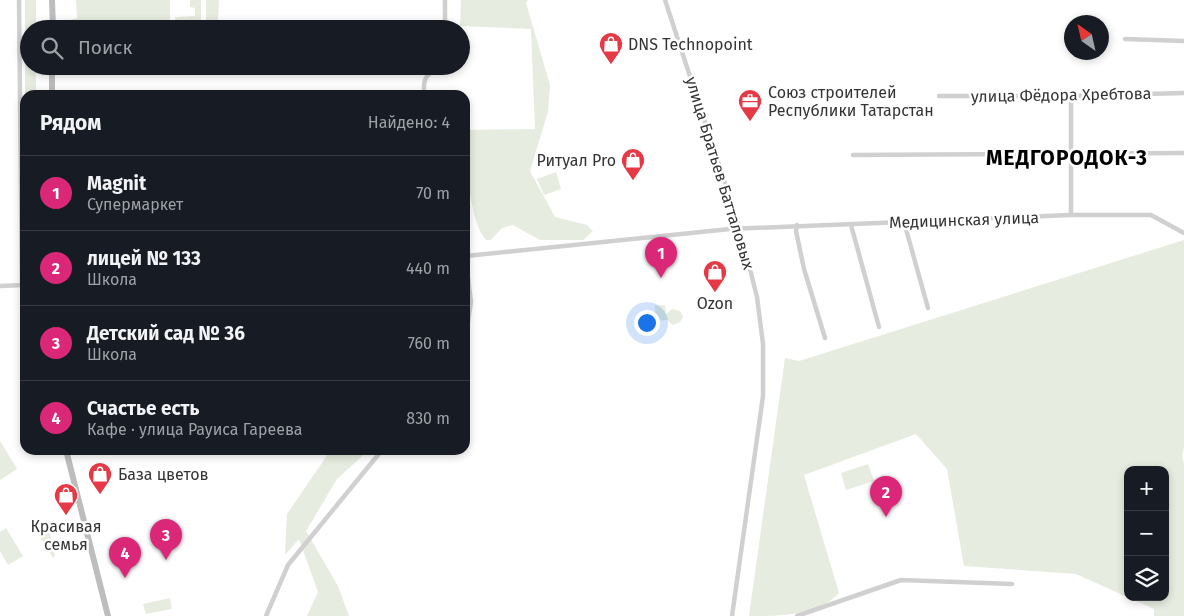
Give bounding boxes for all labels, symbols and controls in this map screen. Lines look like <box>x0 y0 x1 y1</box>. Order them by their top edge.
north arrow <box>1064 15 1109 60</box>
search box <box>20 20 470 75</box>
shop icon: DNS Technopoint <box>598 31 624 65</box>
icon: search <box>38 34 66 62</box>
place label: DNS Technopoint <box>628 35 753 54</box>
text: Поиск <box>78 36 132 59</box>
street label: улица Братьев Батталовых <box>682 74 758 272</box>
place label: Союз строителей Республики Татарстан <box>768 83 934 120</box>
street label: улица Фёдора Хребтова <box>971 84 1151 106</box>
office icon: Союз строителей Республики Татарстан <box>737 88 763 122</box>
text: Рядом <box>40 110 101 136</box>
text: Найдено: 4 <box>368 113 450 132</box>
district label: МЕДГОРОДОК-3 <box>986 145 1148 171</box>
shop icon: Ритуал Pro <box>620 147 646 181</box>
place label: Ритуал Pro <box>536 151 616 170</box>
text: Magnit <box>87 172 146 195</box>
text: 1 <box>52 184 60 203</box>
text: 70 m <box>416 184 450 203</box>
text: Супермаркет <box>87 195 183 214</box>
street label: Медицинская улица <box>889 208 1039 232</box>
pin: 1 <box>645 237 677 278</box>
text: лицей № 133 <box>87 247 201 270</box>
text: 2 <box>52 259 60 278</box>
text: 440 m <box>406 259 450 278</box>
shop icon: Ozon <box>702 259 728 293</box>
text: Школа <box>87 270 137 289</box>
place label: Ozon <box>697 294 733 313</box>
your location <box>634 310 660 336</box>
text: Детский сад № 36 <box>87 322 245 345</box>
text: 3 <box>52 334 60 353</box>
text: 760 m <box>408 334 450 353</box>
text: Школа <box>87 345 137 364</box>
text: Счастье есть <box>87 397 199 420</box>
text: 4 <box>51 409 61 428</box>
text: 830 m <box>406 409 450 428</box>
text: Кафе · улица Рауиса Гареева <box>87 420 302 439</box>
shop icon: База цветов <box>87 461 113 495</box>
place label: База цветов <box>118 465 209 484</box>
map controls <box>1124 466 1169 601</box>
button: + <box>1124 466 1169 511</box>
pin: 2 <box>870 476 902 517</box>
shop icon: Красивая семья <box>53 482 79 516</box>
button: − <box>1124 511 1169 556</box>
place label: Красивая семья <box>30 517 102 554</box>
pin: 3 <box>150 519 182 560</box>
pin: 4 <box>109 537 141 578</box>
button: layers <box>1124 556 1169 601</box>

